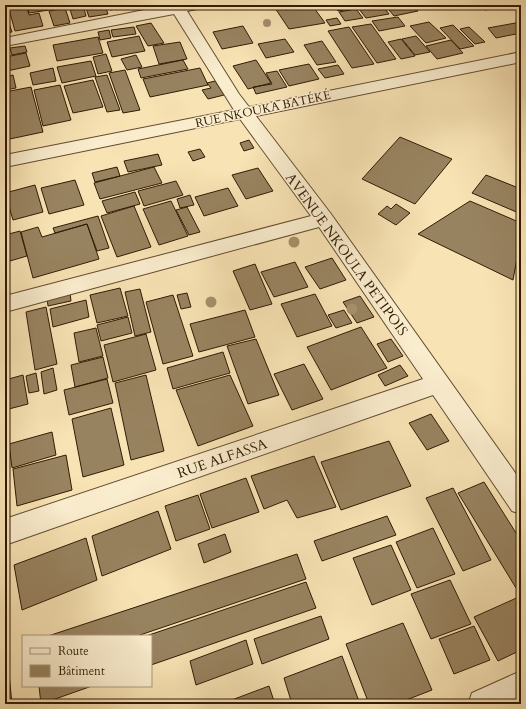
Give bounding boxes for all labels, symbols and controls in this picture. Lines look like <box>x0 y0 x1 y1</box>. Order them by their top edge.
street label: RUE NKOUKA BATÉKÉ <box>194 86 332 131</box>
street label: AVENUE NKOULA PETIPOIS <box>281 169 412 340</box>
street label: RUE ALFASSA <box>175 434 270 483</box>
legend <box>22 635 152 687</box>
text: Route <box>58 643 89 659</box>
text: Bâtiment <box>58 663 105 679</box>

